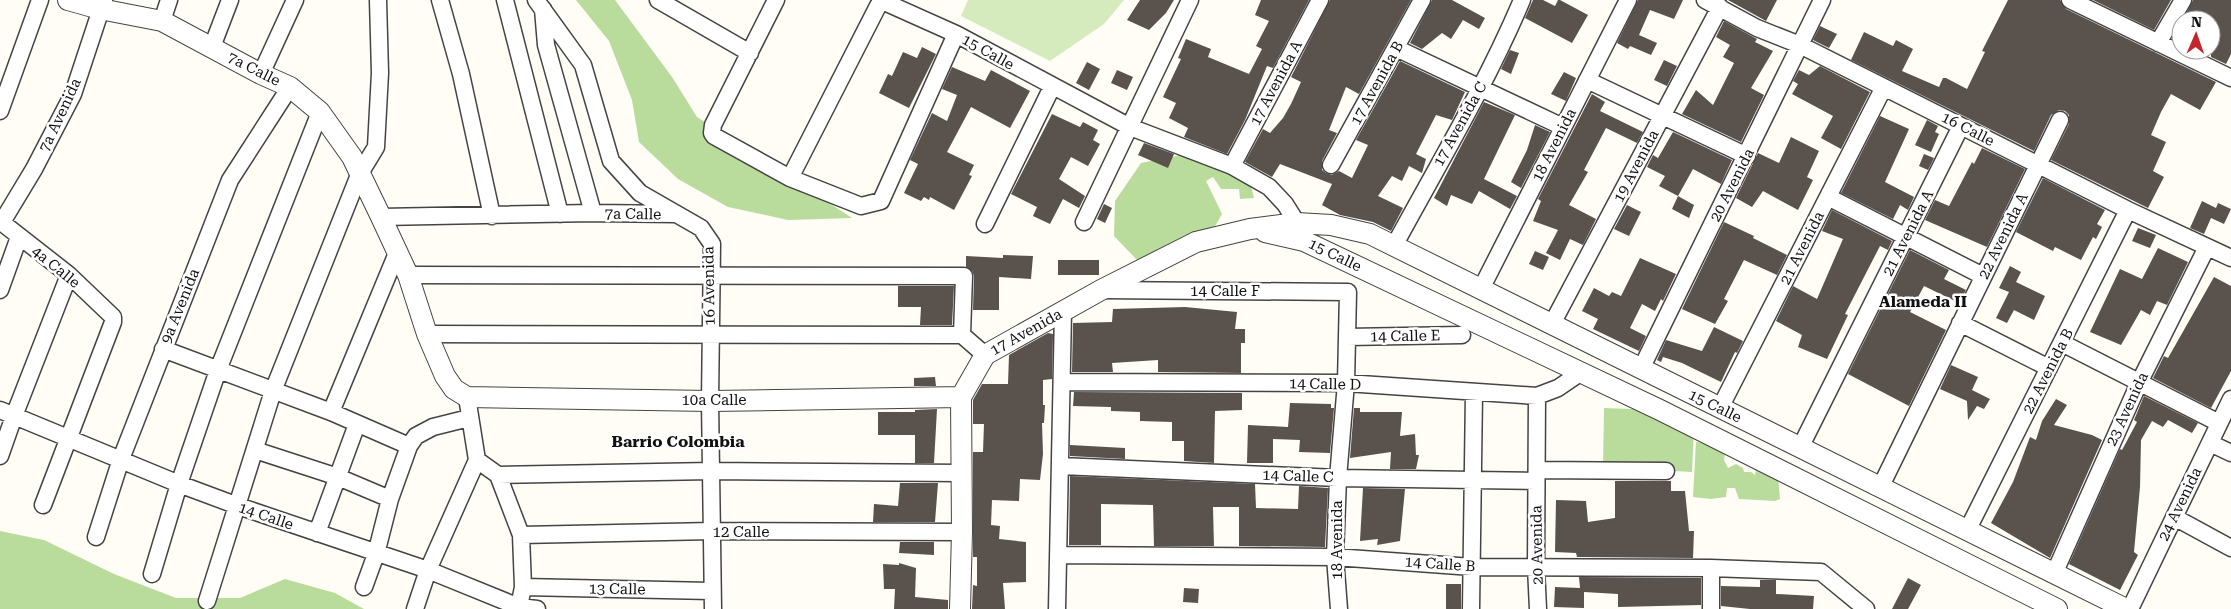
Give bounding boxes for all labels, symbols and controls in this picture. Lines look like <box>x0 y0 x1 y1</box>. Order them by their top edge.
north arrow <box>2171 10 2221 60</box>
text: N <box>2191 14 2202 30</box>
street label: 15 Calle <box>959 30 1017 74</box>
street label: 17 Avenida A <box>1246 37 1306 129</box>
street label: 17 Avenida B <box>1347 38 1407 128</box>
street label: 7a Calle <box>225 48 283 90</box>
street label: 7a Avenida <box>35 75 85 155</box>
street label: 17 Avenida C <box>1429 78 1491 169</box>
street label: 18 Avenida <box>1528 106 1580 184</box>
street label: 16 Calle <box>1939 108 1997 150</box>
street label: 19 Avenida <box>1609 127 1663 205</box>
street label: 20 Avenida <box>1706 146 1758 224</box>
street label: 21 Avenida A <box>1879 187 1938 279</box>
street label: 22 Avenida A <box>1974 189 2032 282</box>
street label: 7a Calle <box>604 205 662 223</box>
street label: 21 Avenida <box>1776 209 1828 287</box>
street label: 15 Calle <box>1305 234 1365 276</box>
street label: 4a Calle <box>28 242 84 292</box>
street label: 16 Avenida <box>699 246 719 326</box>
street label: 9a Avenida <box>157 266 203 346</box>
street label: 14 Calle F <box>1190 282 1260 300</box>
district label: Alameda II <box>1879 292 1967 311</box>
street label: 17 Avenida <box>987 305 1065 359</box>
street label: 22 Avenida B <box>2019 325 2077 417</box>
street label: 14 Calle E <box>1370 326 1440 346</box>
street label: 23 Avenida <box>2102 369 2152 449</box>
street label: 14 Calle D <box>1289 374 1361 394</box>
street label: 15 Calle <box>1685 385 1745 427</box>
street label: 10a Calle <box>681 391 747 409</box>
district label: Barrio Colombia <box>611 432 745 451</box>
street label: 24 Avenida <box>2154 464 2206 544</box>
street label: 14 Calle C <box>1262 466 1334 486</box>
street label: 14 Calle <box>236 498 296 534</box>
street label: 18 Avenida <box>1328 500 1346 580</box>
street label: 20 Avenida <box>1527 505 1547 585</box>
street label: 12 Calle <box>713 523 770 541</box>
street label: 14 Calle B <box>1404 553 1476 575</box>
street label: 13 Calle <box>588 580 646 598</box>

